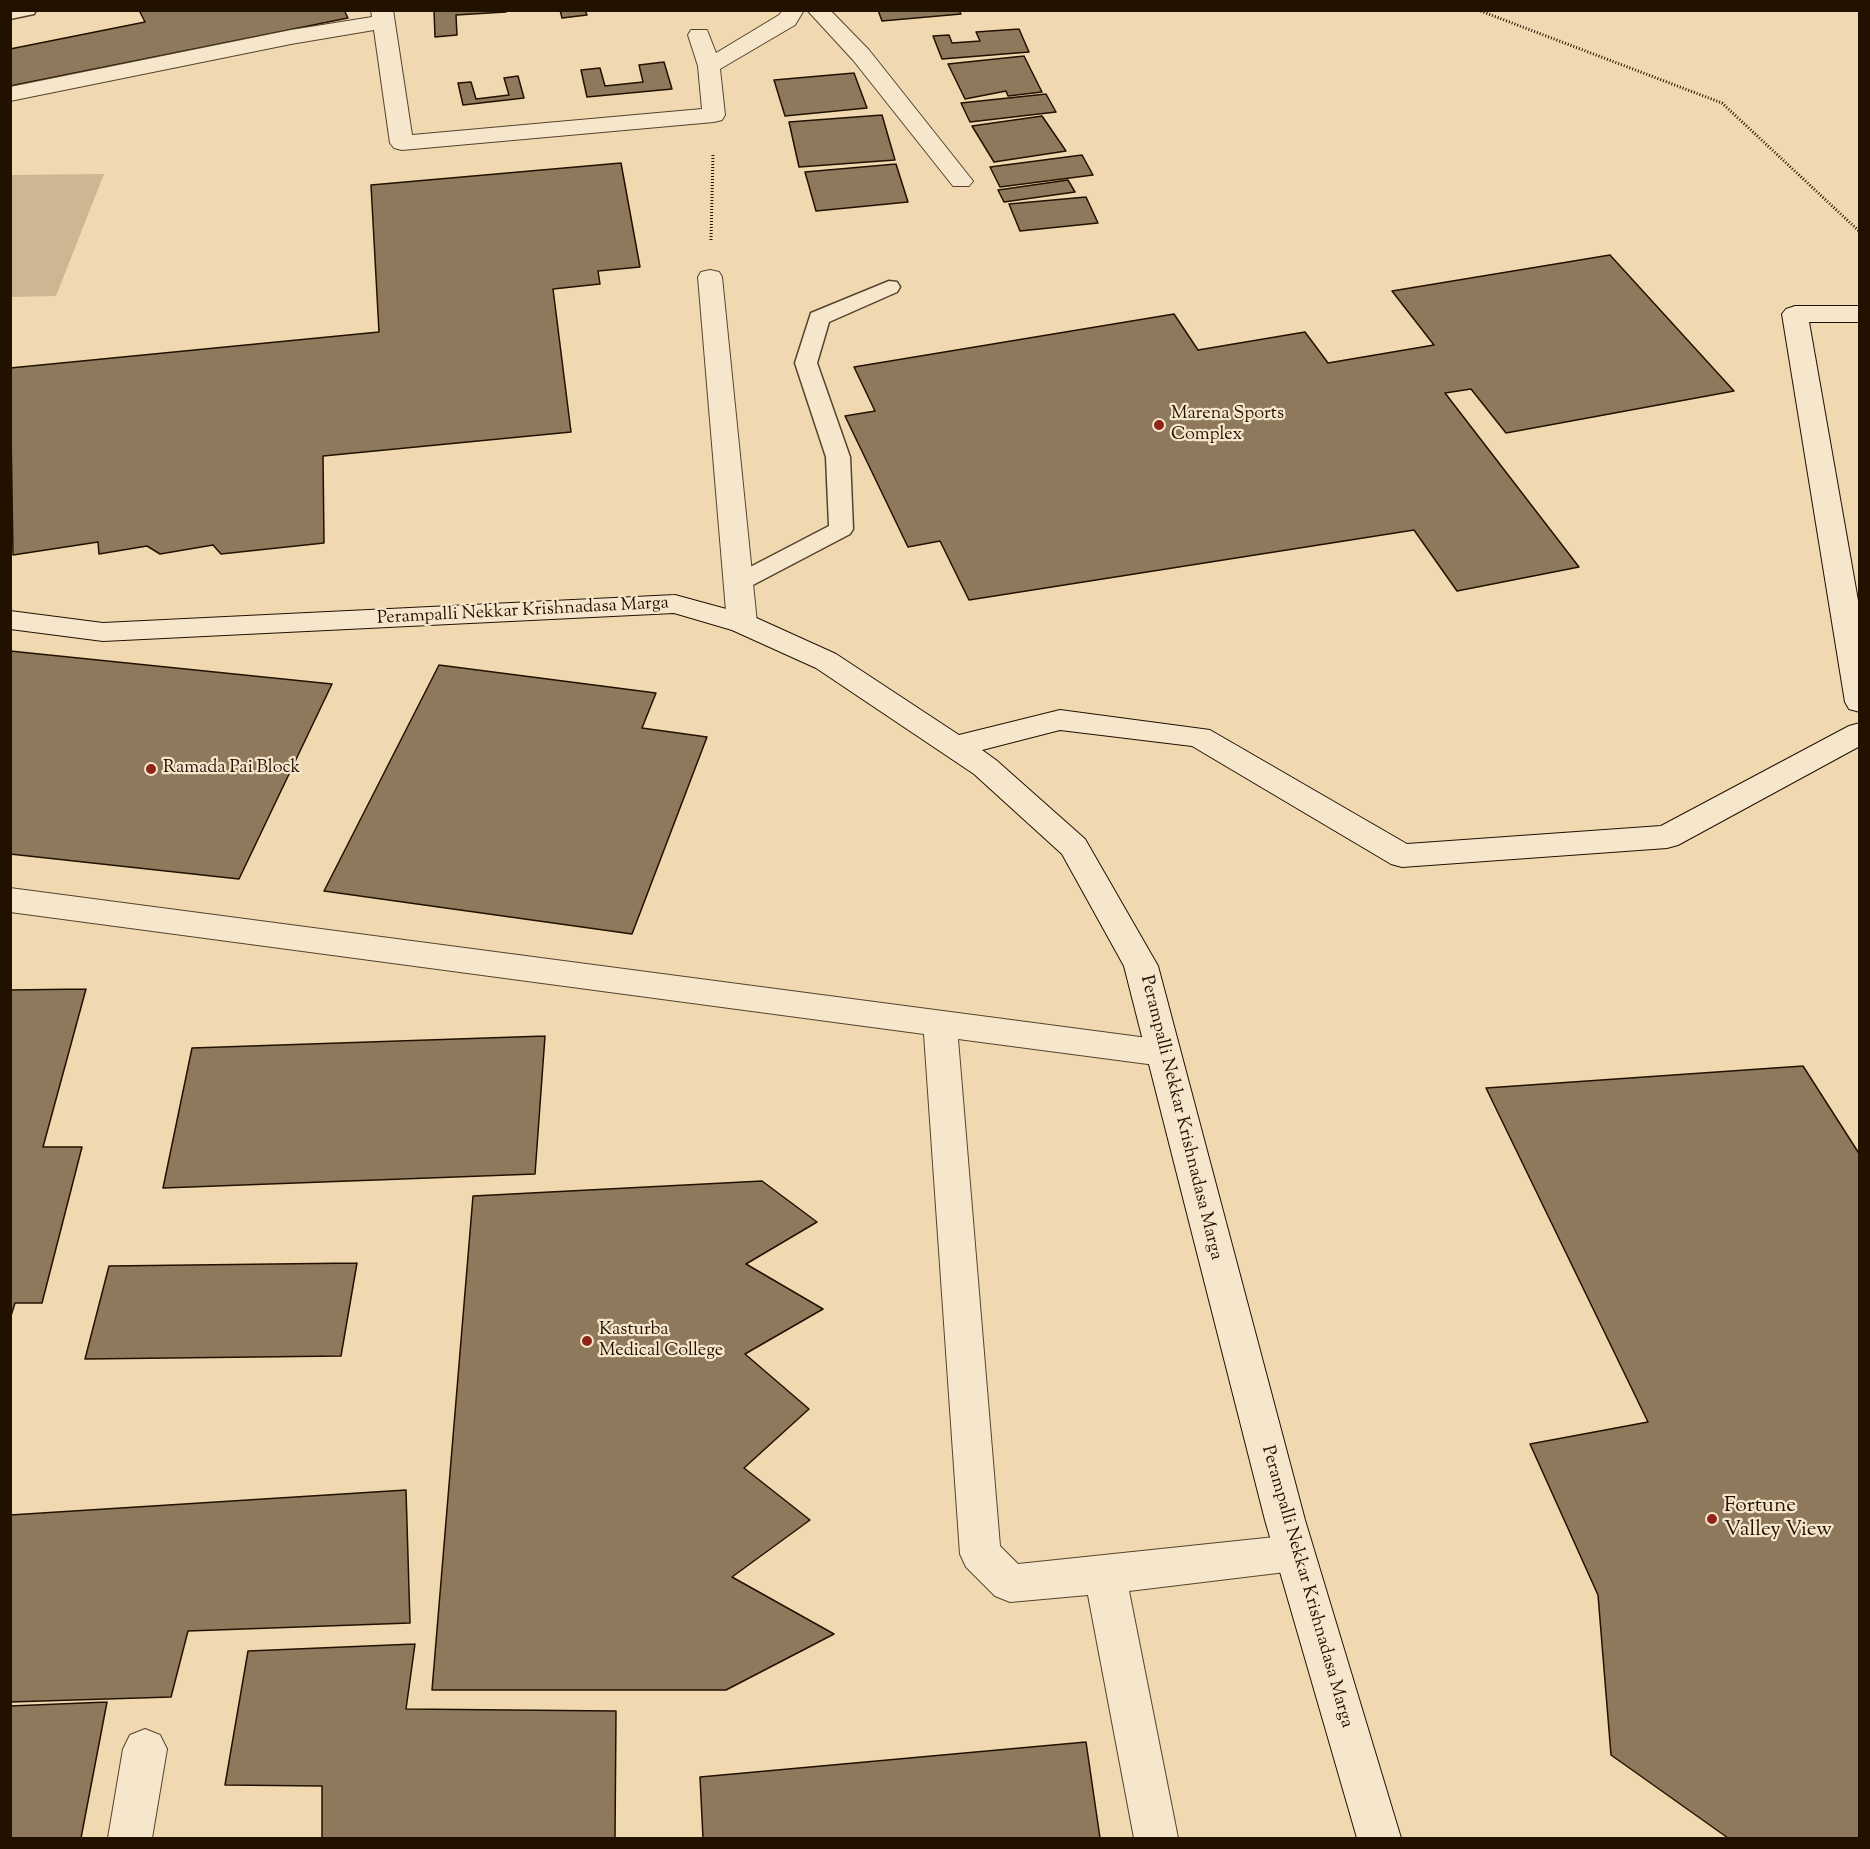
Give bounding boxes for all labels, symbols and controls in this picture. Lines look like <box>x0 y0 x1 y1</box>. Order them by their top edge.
place label: Marena Sports Complex <box>1171 404 1284 446</box>
marker: Marena Sports Complex <box>1152 418 1166 432</box>
street label: Perampalli Nekkar Krishnadasa Marga <box>376 594 670 630</box>
place label: Ramada Pai Block <box>163 758 300 780</box>
marker: Ramada Pai Block <box>144 762 158 776</box>
street label: Perampalli Nekkar Krishnadasa Marga <box>1134 974 1226 1262</box>
place label: Kasturba Medical College <box>599 1320 723 1362</box>
marker: Kasturba Medical College <box>580 1334 594 1348</box>
street label: Perampalli Nekkar Krishnadasa Marga <box>1255 1443 1357 1731</box>
place label: Fortune Valley View <box>1724 1494 1832 1544</box>
marker: Fortune Valley View <box>1705 1512 1719 1526</box>

